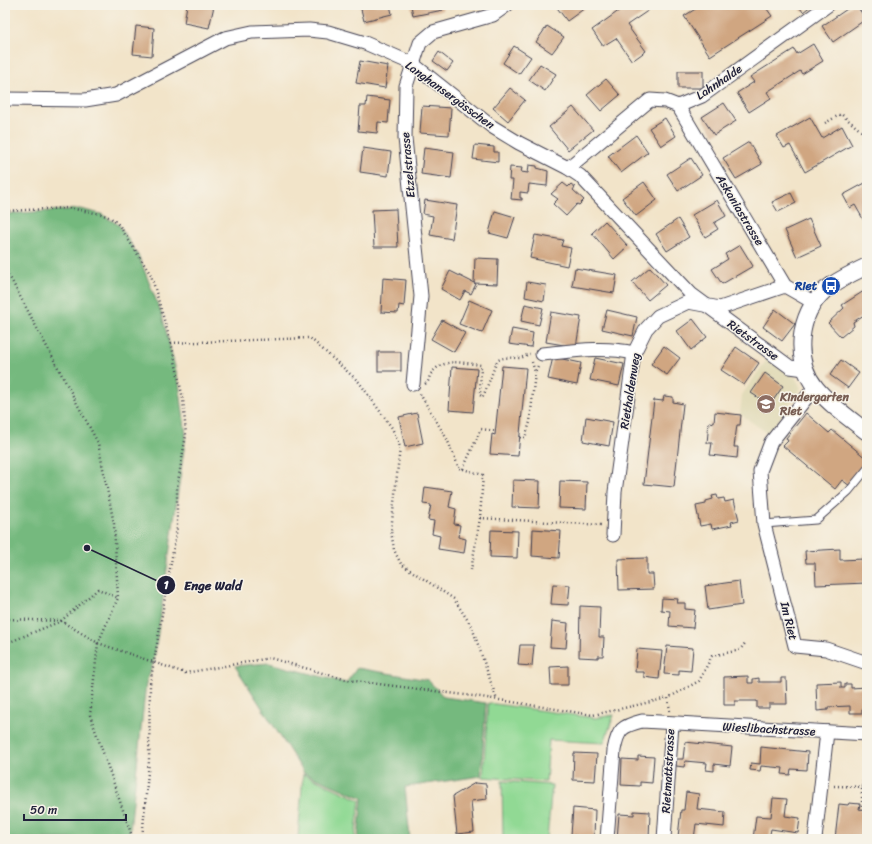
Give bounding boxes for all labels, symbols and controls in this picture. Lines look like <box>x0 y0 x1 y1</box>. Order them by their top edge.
street label: Langhansergässchen <box>400 55 500 136</box>
street label: Lahnhalde <box>691 58 747 106</box>
street label: Etzelstrasse <box>394 131 422 199</box>
street label: Askaniastrasse <box>709 169 770 250</box>
place label: Riet <box>794 275 818 297</box>
bus stop icon: Riet <box>820 275 842 297</box>
street label: Rietstrasse <box>722 313 784 367</box>
street label: Riethaldenweg <box>613 351 647 431</box>
place label: Kindergarten Riet <box>779 386 849 422</box>
school or university icon: Kindergarten Riet <box>755 393 777 415</box>
callout: Enge Wald <box>156 573 250 598</box>
text: 1 <box>163 574 169 596</box>
text: Enge Wald <box>184 574 243 597</box>
street label: Im Riet <box>773 598 804 643</box>
street label: Wieslibachstrasse <box>722 716 816 742</box>
street label: Rietmattstrasse <box>655 728 681 814</box>
scale bar <box>24 796 126 822</box>
text: 50 m <box>30 799 57 821</box>

